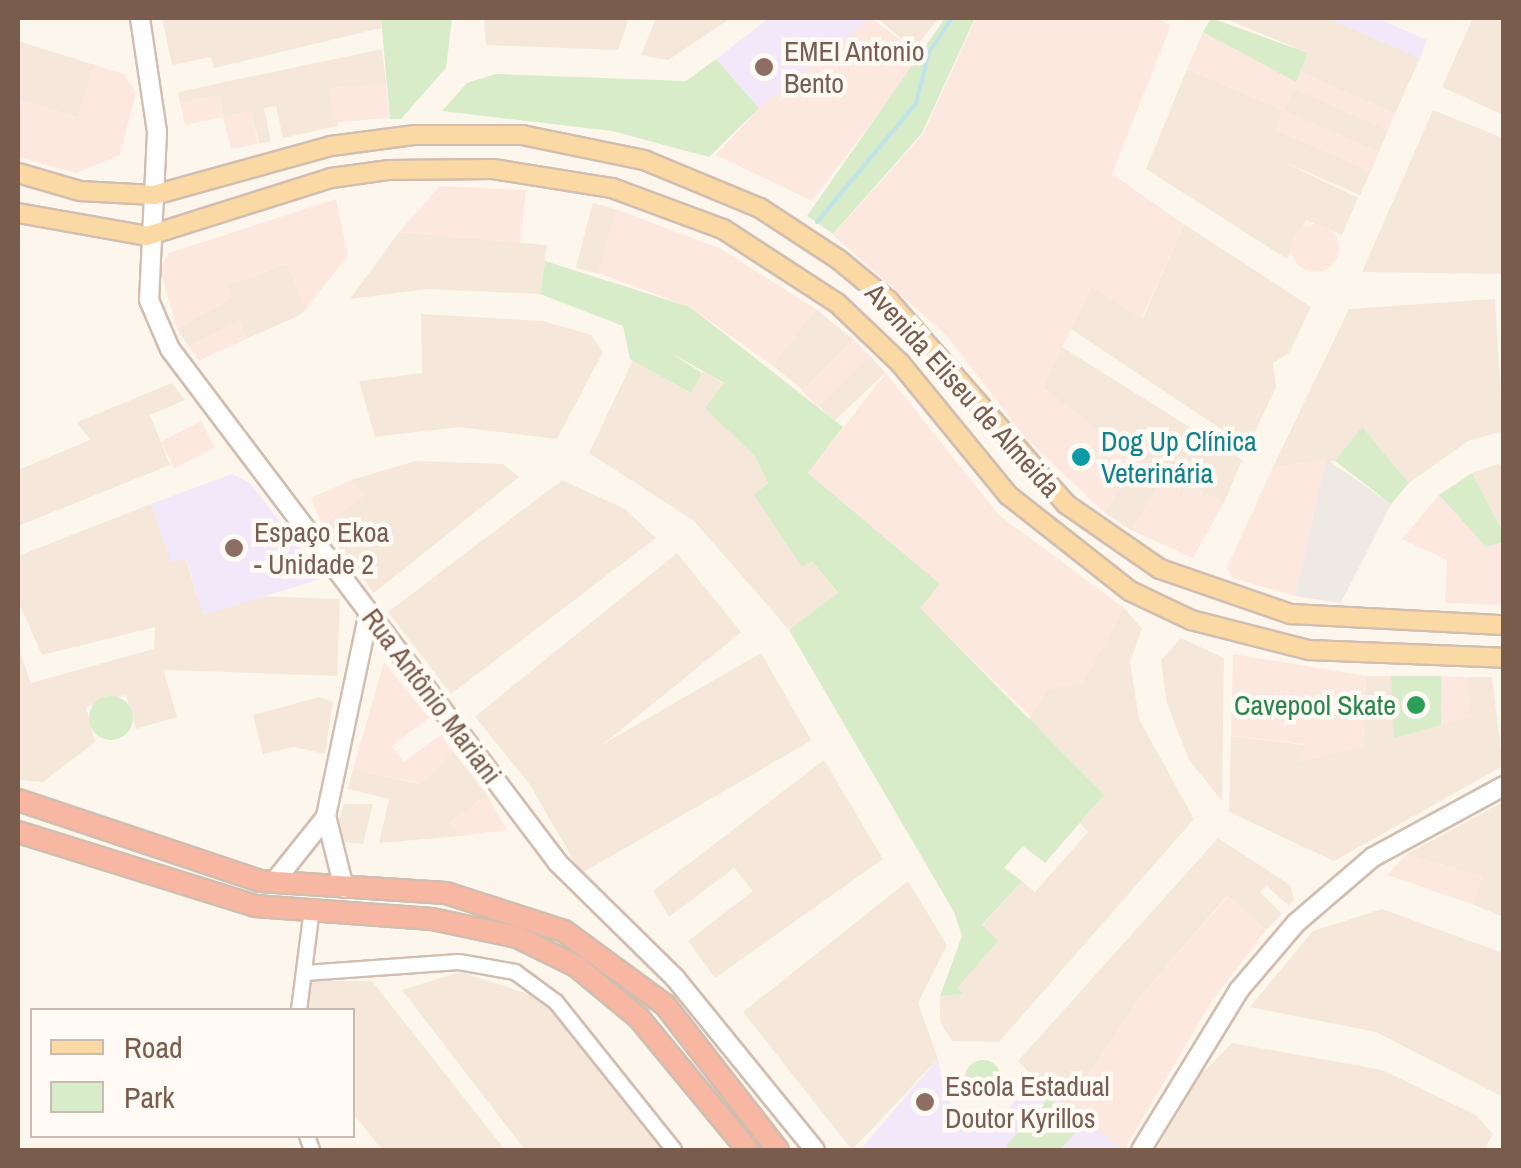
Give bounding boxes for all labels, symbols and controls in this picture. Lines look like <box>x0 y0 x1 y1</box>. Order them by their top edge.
place label: EMEI Antonio Bento <box>784 34 926 100</box>
marker: EMEI Antonio Bento <box>753 56 775 78</box>
street label: Avenida Eliseu de Almeida <box>858 276 1068 504</box>
place label: Dog Up Clínica Veterinária <box>1101 424 1257 490</box>
marker: Dog Up Clínica Veterinária <box>1070 446 1092 468</box>
place label: Espaço Ekoa - Unidade 2 <box>254 515 389 581</box>
marker: Espaço Ekoa - Unidade 2 <box>223 537 245 559</box>
street label: Rua Antônio Mariani <box>355 601 509 791</box>
place label: Cavepool Skate <box>1234 688 1396 722</box>
marker: Cavepool Skate <box>1405 694 1427 716</box>
legend <box>30 1008 355 1138</box>
text: Road <box>124 1027 183 1067</box>
place label: Escola Estadual Doutor Kyrillos <box>945 1069 1110 1135</box>
text: Park <box>124 1077 175 1117</box>
marker: Escola Estadual Doutor Kyrillos <box>914 1091 936 1113</box>

